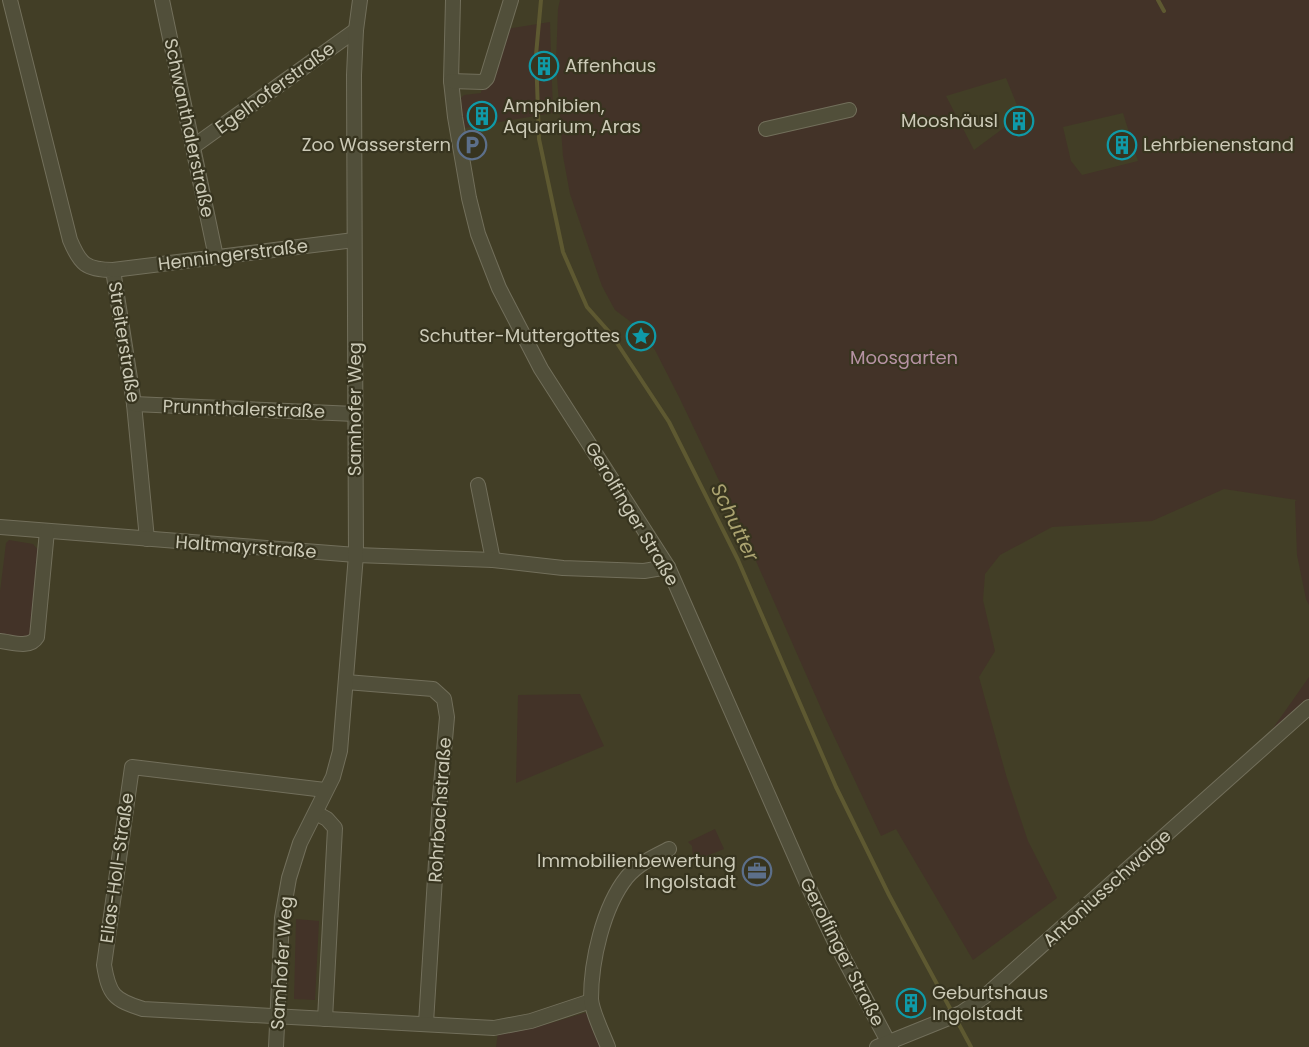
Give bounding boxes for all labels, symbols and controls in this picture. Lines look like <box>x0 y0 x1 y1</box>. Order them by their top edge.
street label: Schwanthalerstraße <box>158 36 221 220</box>
street label: Egelhoferstraße <box>210 36 340 139</box>
building icon: Affenhaus <box>528 50 560 82</box>
place label: Affenhaus <box>565 53 656 78</box>
place label: Amphibien, Aquarium, Aras <box>503 93 641 139</box>
building icon: Amphibien, Aquarium, Aras <box>466 100 498 132</box>
building icon: Mooshäusl <box>1003 105 1035 137</box>
place label: Mooshäusl <box>901 108 998 133</box>
parking icon: Zoo Wasserstern <box>456 129 488 161</box>
building icon: Lehrbienenstand <box>1106 129 1138 161</box>
place label: Zoo Wasserstern <box>302 132 451 157</box>
place label: Lehrbienenstand <box>1143 132 1294 157</box>
street label: Henningerstraße <box>157 233 309 276</box>
street label: Streiterstraße <box>103 280 146 404</box>
place icon: Schutter-Muttergottes <box>625 320 657 352</box>
place label: Schutter-Muttergottes <box>419 323 620 348</box>
street label: Samhofer Weg <box>342 342 367 476</box>
park label: Moosgarten <box>850 345 958 370</box>
street label: Prunnthalerstraße <box>162 393 326 424</box>
street label: Gerolfinger Straße <box>579 437 685 590</box>
water label: Schutter <box>704 478 766 566</box>
street label: Haltmayrstraße <box>175 529 317 564</box>
street label: Rohrbachstraße <box>422 736 457 884</box>
street label: Elias-Holl-Straße <box>94 791 139 945</box>
street label: Antoniusschwaige <box>1037 823 1176 952</box>
place label: Immobilienbewertung Ingolstadt <box>537 848 736 894</box>
office icon: Immobilienbewertung Ingolstadt <box>741 855 773 887</box>
street label: Gerolfinger Straße <box>794 873 891 1030</box>
street label: Samhofer Weg <box>264 895 299 1031</box>
place label: Geburtshaus Ingolstadt <box>932 980 1048 1026</box>
building icon: Geburtshaus Ingolstadt <box>895 987 927 1019</box>

